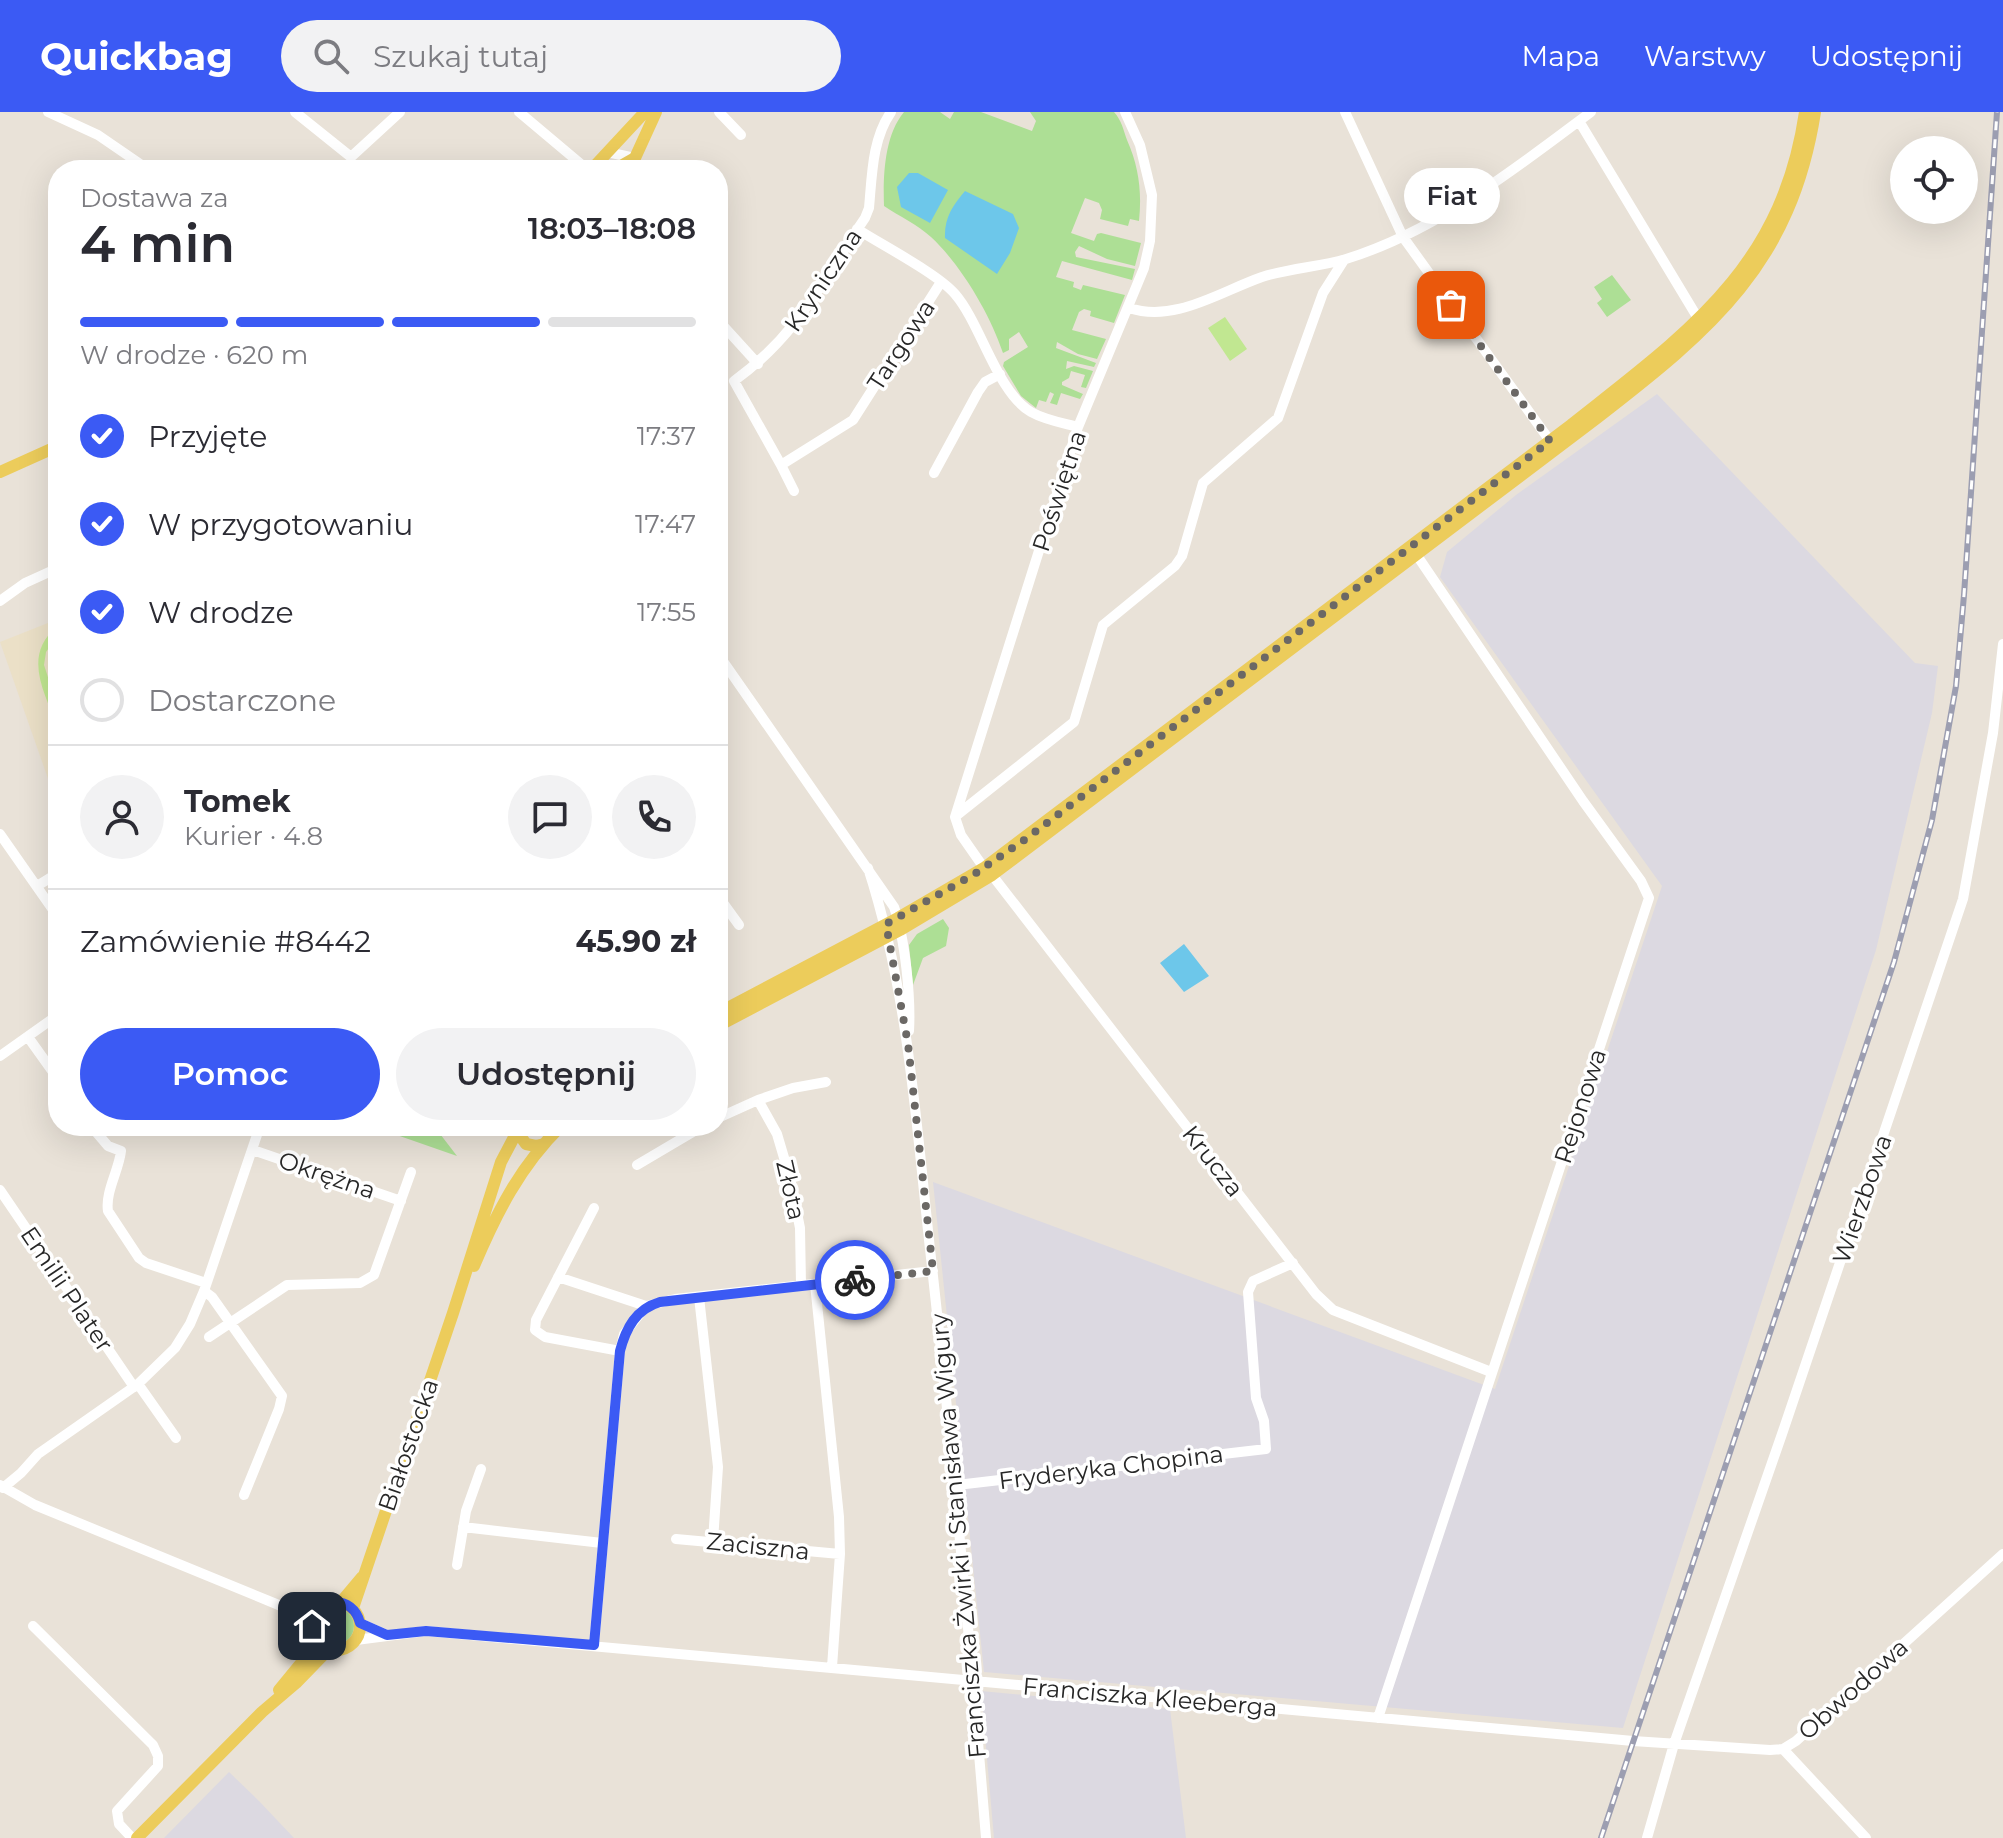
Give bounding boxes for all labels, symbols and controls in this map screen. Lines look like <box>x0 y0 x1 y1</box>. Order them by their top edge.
search box <box>281 20 841 92</box>
text: Quickbag <box>40 33 233 80</box>
icon: search <box>309 34 353 78</box>
text: Szukaj tutaj <box>373 38 548 75</box>
text: Mapa <box>1521 39 1600 73</box>
text: Warstwy <box>1644 39 1766 73</box>
text: Udostępnij <box>1810 39 1963 73</box>
map controls <box>1890 136 1978 224</box>
button: locate <box>1890 136 1978 224</box>
callout: Fiat <box>1403 169 1499 225</box>
text: Fiat <box>1427 180 1477 212</box>
text: Dostawa za <box>80 182 229 214</box>
text: 18:03–18:08 <box>528 210 696 247</box>
text: 4 min <box>80 212 235 275</box>
street label: Kryniczna <box>778 223 868 337</box>
pin <box>1417 271 1485 339</box>
icon: bag <box>1429 283 1473 327</box>
street label: Targowa <box>861 294 941 396</box>
text: W drodze · 620 m <box>80 339 308 371</box>
icon: check <box>80 414 124 458</box>
text: Przyjęte <box>148 418 267 455</box>
text: 17:37 <box>637 420 696 452</box>
street label: Poświętna <box>1026 427 1092 555</box>
icon: check <box>80 502 124 546</box>
text: W przygotowaniu <box>148 506 414 543</box>
text: 17:47 <box>635 508 696 540</box>
icon: check <box>80 590 124 634</box>
text: W drodze <box>148 594 294 631</box>
text: 17:55 <box>637 596 696 628</box>
text: Dostarczone <box>148 682 336 719</box>
button: person <box>80 775 164 859</box>
button: chat <box>508 775 592 859</box>
button: phone <box>612 775 696 859</box>
text: Tomek <box>184 783 291 820</box>
text: Kurier · 4.8 <box>184 820 323 852</box>
text: Zamówienie #8442 <box>80 923 371 960</box>
text: 45.90 zł <box>576 923 696 960</box>
button: Pomoc <box>80 1028 380 1120</box>
button: Udostępnij <box>396 1028 696 1120</box>
street label: Rejonowa <box>1548 1045 1612 1167</box>
street label: Krucza <box>1176 1120 1250 1202</box>
street label: Wierzbowa <box>1826 1131 1898 1267</box>
street label: Okrężna <box>275 1145 379 1205</box>
street label: Złota <box>770 1157 812 1223</box>
street label: Emilii Plater <box>14 1221 120 1357</box>
courier <box>815 1240 895 1320</box>
icon: bike <box>833 1258 877 1302</box>
street label: Franciszka Żwirki i Stanisława Wigury <box>924 1312 992 1760</box>
street label: Białostocka <box>372 1375 444 1515</box>
street label: Fryderyka Chopina <box>997 1439 1225 1495</box>
street label: Zaciszna <box>705 1526 811 1566</box>
pin <box>278 1592 346 1660</box>
icon: home <box>290 1604 334 1648</box>
street label: Obwodowa <box>1792 1632 1914 1746</box>
street label: Franciszka Kleeberga <box>1021 1671 1279 1723</box>

